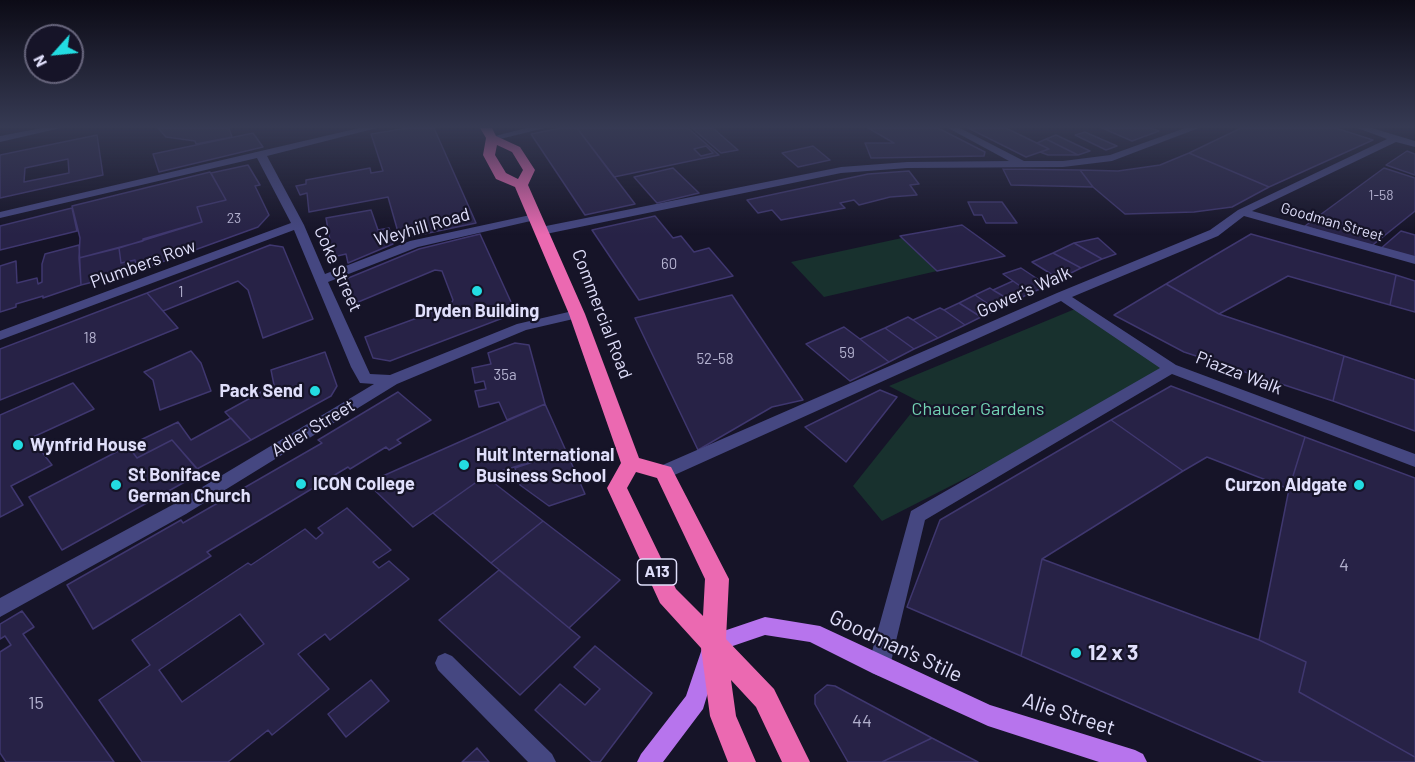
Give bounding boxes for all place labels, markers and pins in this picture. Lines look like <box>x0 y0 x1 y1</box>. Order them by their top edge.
marker: Dryden Building <box>470 284 484 298</box>
place label: Dryden Building <box>415 300 539 322</box>
place label: Pack Send <box>219 380 303 402</box>
marker: Pack Send <box>308 384 322 398</box>
place label: Wynfrid House <box>30 434 147 456</box>
marker: Wynfrid House <box>11 438 25 452</box>
place label: Hult International Business School <box>476 444 614 486</box>
marker: Hult International Business School <box>457 458 471 472</box>
place label: St Boniface German Church <box>128 464 250 506</box>
place label: ICON College <box>313 473 415 495</box>
place label: Curzon Aldgate <box>1225 474 1347 496</box>
marker: ICON College <box>294 477 308 491</box>
marker: St Boniface German Church <box>109 478 123 492</box>
marker: Curzon Aldgate <box>1352 478 1366 492</box>
place label: 12 x 3 <box>1088 640 1138 666</box>
marker: 12 x 3 <box>1069 646 1083 660</box>

